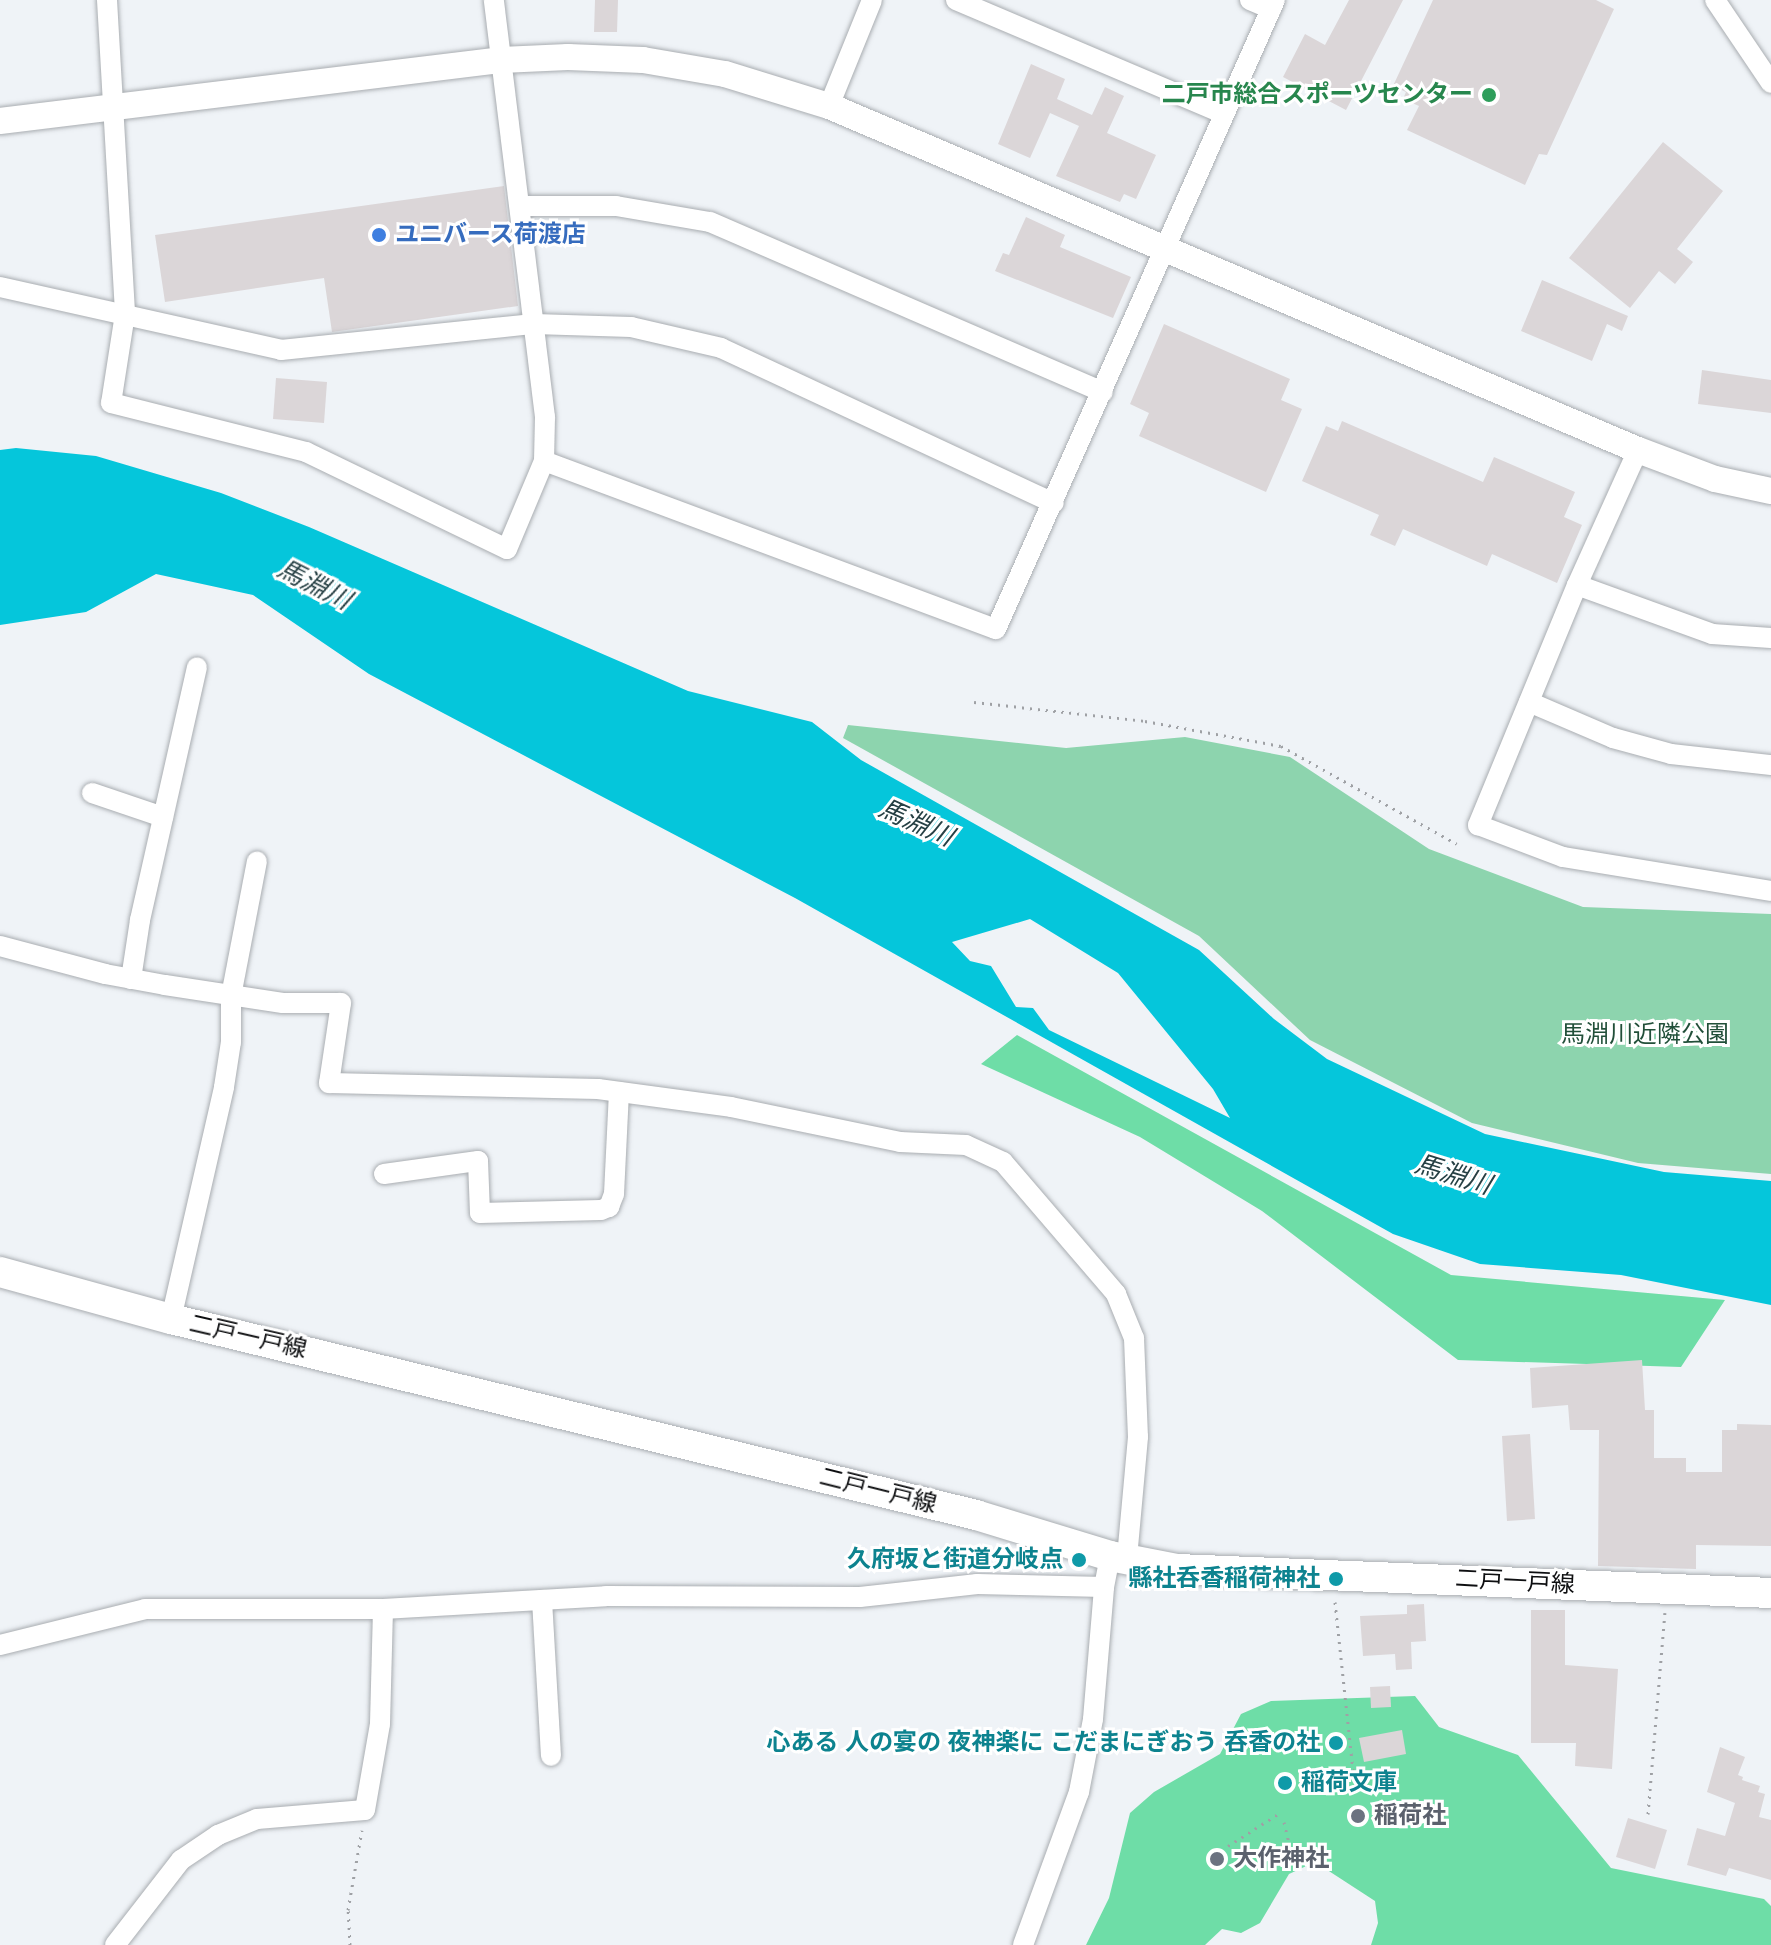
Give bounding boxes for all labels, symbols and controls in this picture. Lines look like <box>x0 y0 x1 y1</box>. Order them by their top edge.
place label: 二戸市総合スポーツセンター <box>1161 81 1473 109</box>
marker: 二戸市総合スポーツセンター <box>1480 86 1498 104</box>
place label: ユニバース荷渡店 <box>395 221 587 249</box>
marker: ユニバース荷渡店 <box>370 226 388 244</box>
water label: 馬淵川 <box>272 553 356 617</box>
water label: 馬淵川 <box>874 793 958 853</box>
park label: 馬淵川近隣公園 <box>1561 1021 1729 1049</box>
water label: 馬淵川 <box>1411 1149 1495 1201</box>
street label: 二戸一戸線 <box>186 1309 310 1365</box>
street label: 二戸一戸線 <box>816 1463 940 1519</box>
place label: 久府坂と街道分岐点 <box>847 1546 1063 1574</box>
marker: 久府坂と街道分岐点 <box>1070 1551 1088 1569</box>
street label: 二戸一戸線 <box>1454 1564 1576 1600</box>
place label: 縣社呑香稲荷神社 <box>1128 1565 1320 1593</box>
marker: 縣社呑香稲荷神社 <box>1327 1570 1345 1588</box>
place label: 心ある 人の宴の 夜神楽に こだまにぎおう 呑香の社 <box>766 1729 1320 1757</box>
marker: 心ある 人の宴の 夜神楽に こだまにぎおう 呑香の社 <box>1327 1734 1345 1752</box>
place label: 稲荷文庫 <box>1301 1769 1397 1797</box>
marker: 稲荷文庫 <box>1276 1774 1294 1792</box>
place label: 稲荷社 <box>1374 1802 1446 1830</box>
marker: 稲荷社 <box>1349 1807 1367 1825</box>
place label: 大作神社 <box>1233 1845 1329 1873</box>
marker: 大作神社 <box>1208 1850 1226 1868</box>

